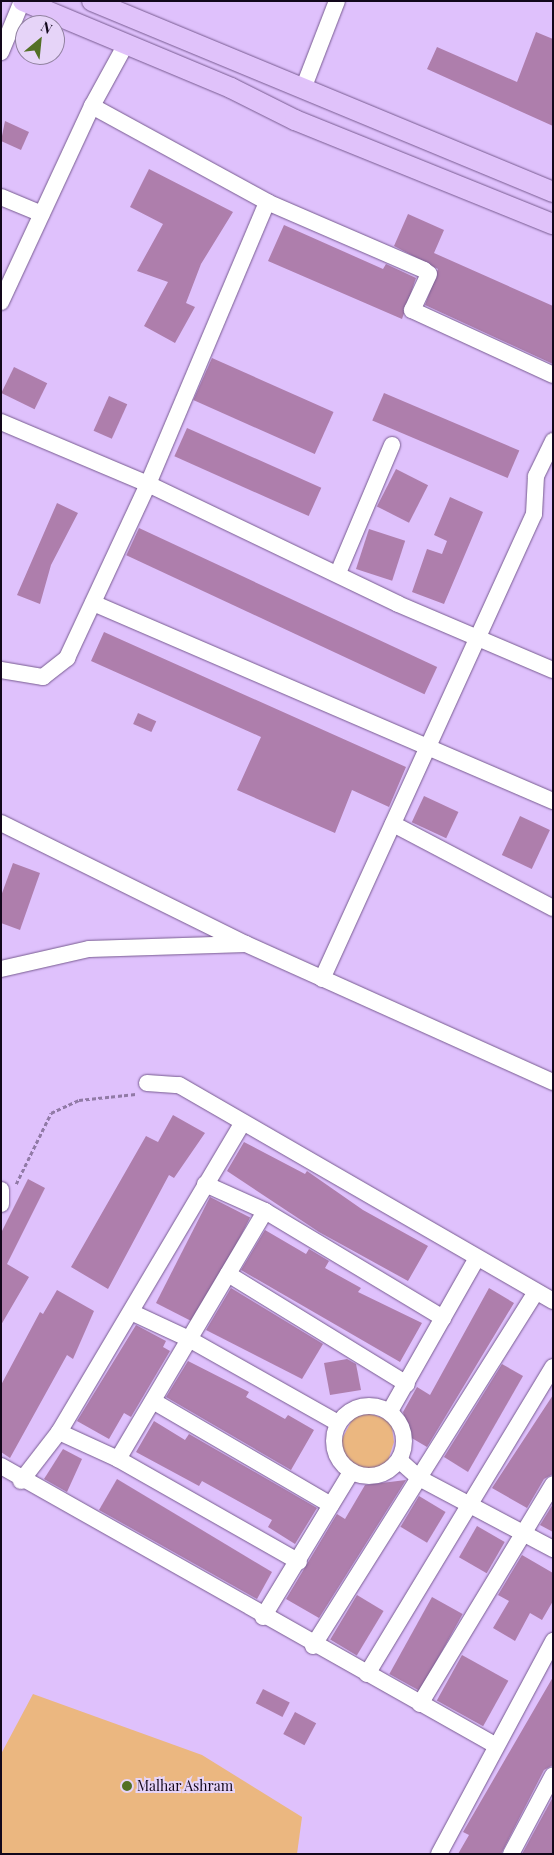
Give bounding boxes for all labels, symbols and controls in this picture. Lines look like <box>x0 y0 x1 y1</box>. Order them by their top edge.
north arrow <box>15 15 65 65</box>
text: N <box>38 16 56 38</box>
place label: Malhar Ashram <box>137 1778 234 1794</box>
marker: Malhar Ashram <box>121 1780 133 1792</box>

